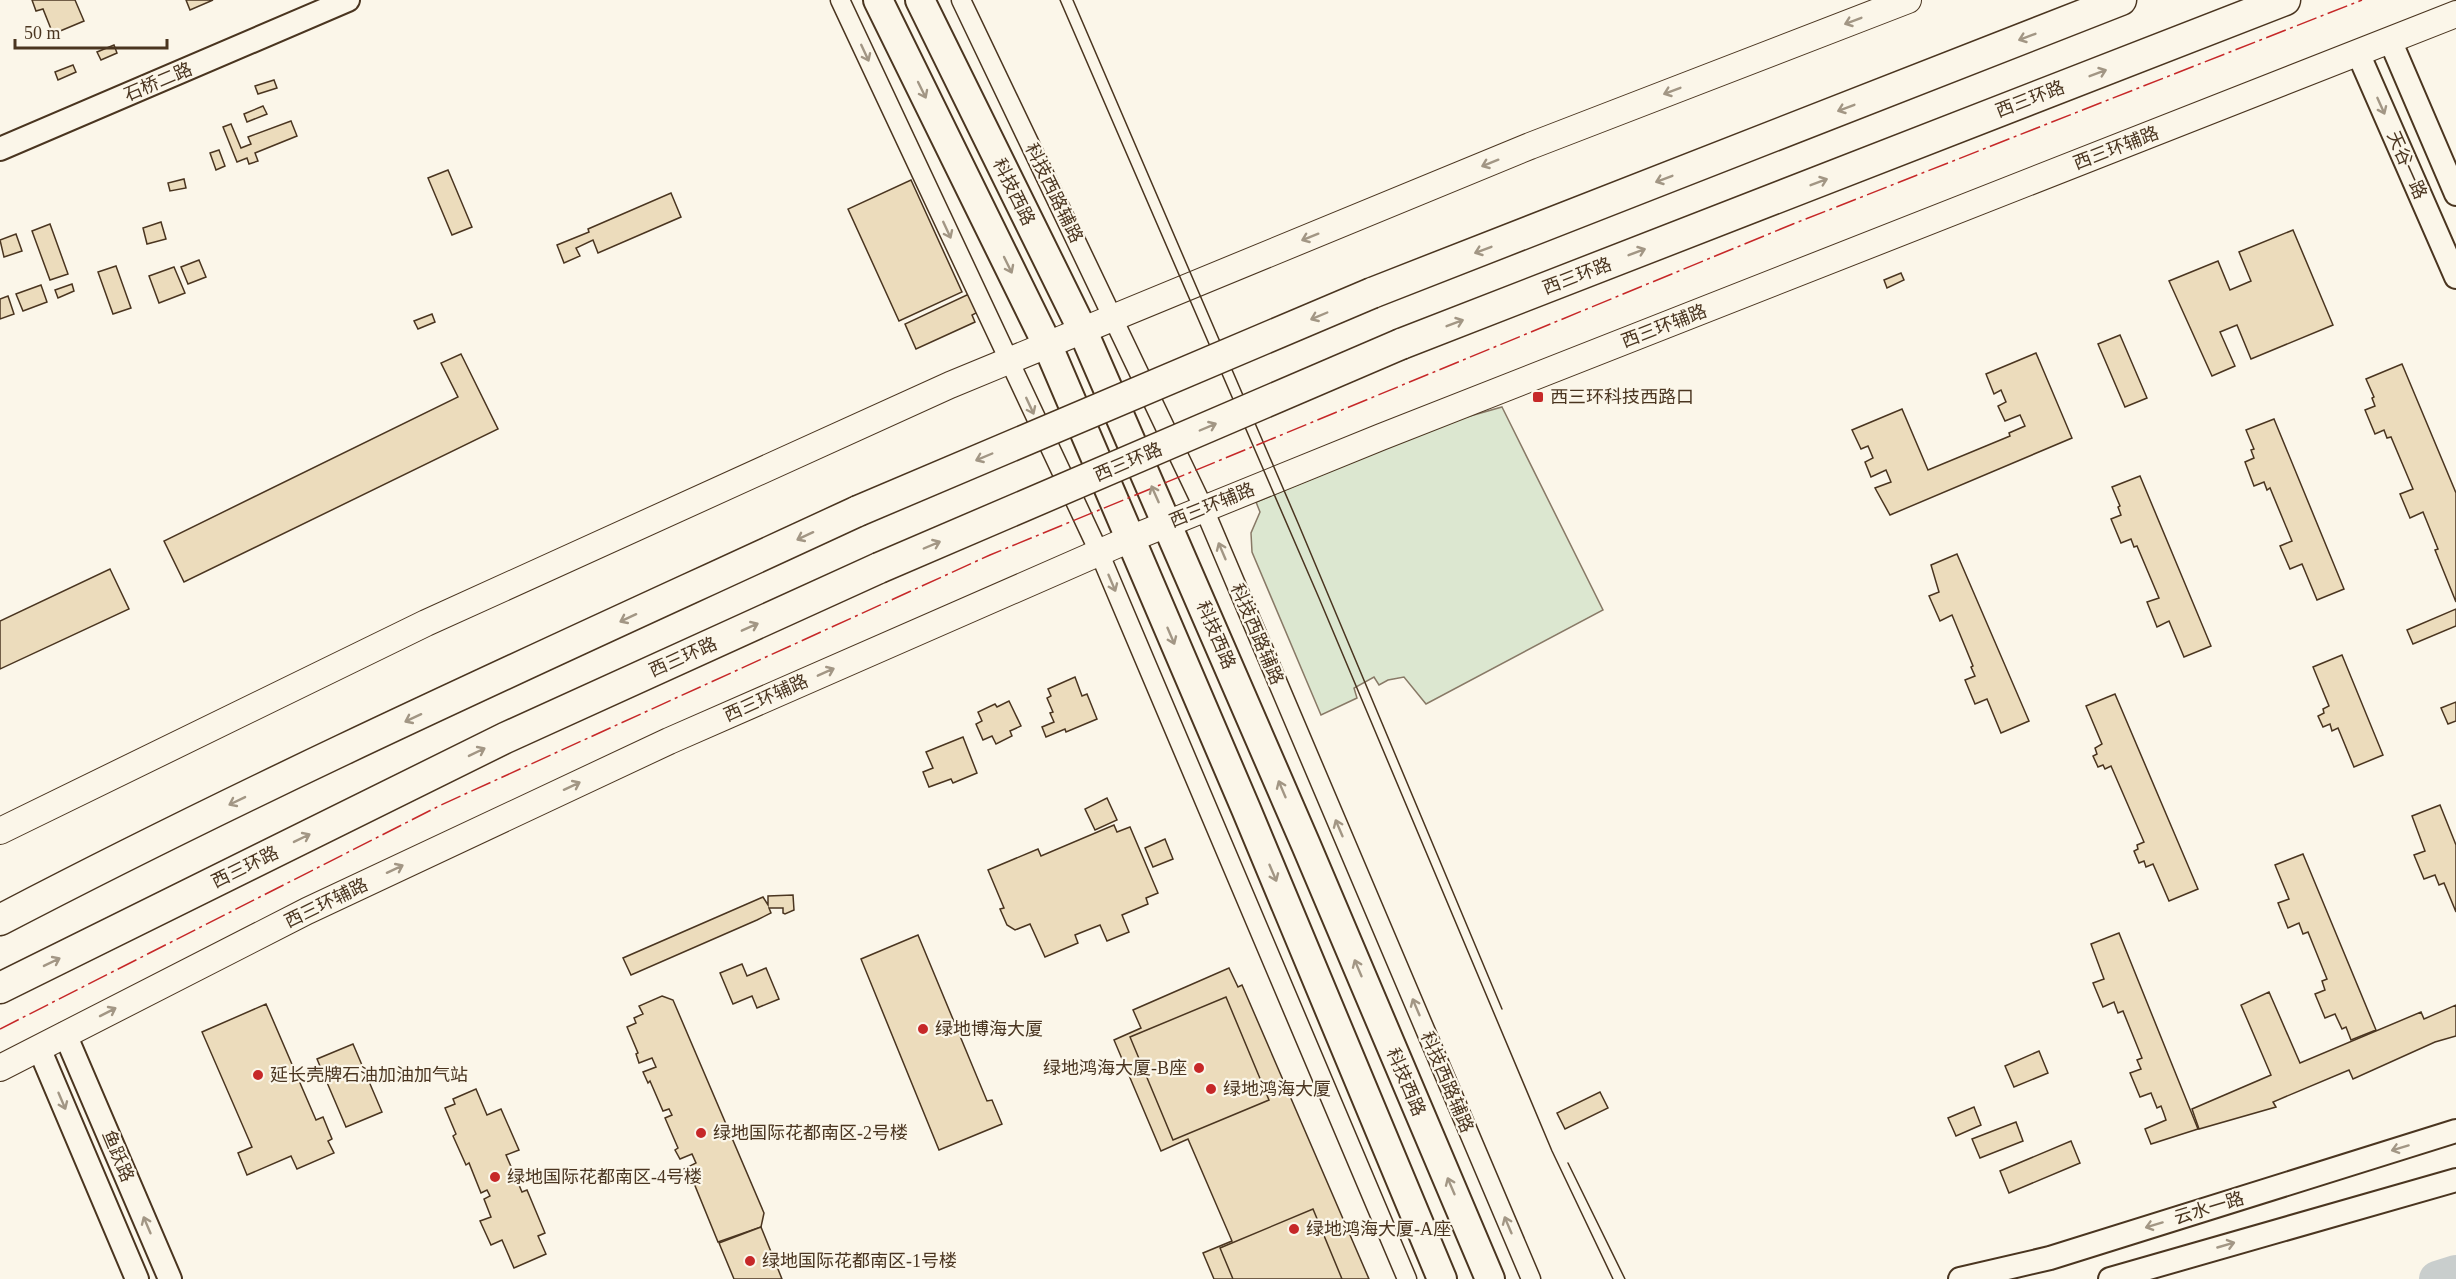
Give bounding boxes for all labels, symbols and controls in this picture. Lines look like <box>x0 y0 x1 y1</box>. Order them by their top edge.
scale bar <box>15 12 166 50</box>
one-way arrow <box>1845 16 1863 27</box>
text: 50 m <box>24 23 61 43</box>
one-way arrow <box>2019 32 2037 43</box>
one-way arrow <box>859 44 871 62</box>
street label: 石桥二路 <box>121 59 195 105</box>
one-way arrow <box>2088 67 2107 78</box>
street label: 西三环路 <box>1993 77 2067 121</box>
one-way arrow <box>917 81 928 99</box>
one-way arrow <box>1663 87 1681 98</box>
one-way arrow <box>2376 97 2388 115</box>
one-way arrow <box>1837 103 1856 114</box>
street label: 西三环辅路 <box>2070 123 2162 173</box>
street label: 天谷一路 <box>2383 128 2431 202</box>
street label: 科技西路辅路 <box>1021 140 1087 246</box>
street label: 科技西路 <box>989 155 1039 229</box>
one-way arrow <box>1481 158 1500 169</box>
one-way arrow <box>1655 174 1674 185</box>
one-way arrow <box>1809 176 1827 187</box>
one-way arrow <box>942 220 953 238</box>
one-way arrow <box>1301 232 1319 243</box>
one-way arrow <box>1474 245 1492 256</box>
one-way arrow <box>1627 246 1646 257</box>
street label: 西三环路 <box>1540 254 1614 298</box>
one-way arrow <box>1003 256 1014 274</box>
street label: 西三环辅路 <box>1618 301 1710 351</box>
one-way arrow <box>1310 311 1328 322</box>
one-way arrow <box>1445 317 1464 328</box>
place label: 西三环科技西路口 <box>1550 387 1694 407</box>
marker: 西三环科技西路口 <box>1531 390 1545 404</box>
one-way arrow <box>1024 397 1036 415</box>
one-way arrow <box>1199 421 1217 433</box>
street label: 西三环路 <box>1091 439 1165 485</box>
one-way arrow <box>976 452 994 463</box>
street label: 西三环辅路 <box>1167 479 1257 531</box>
one-way arrow <box>1148 486 1160 504</box>
one-way arrow <box>796 530 814 542</box>
one-way arrow <box>923 539 941 550</box>
one-way arrow <box>1216 543 1227 561</box>
one-way arrow <box>1107 574 1118 592</box>
street label: 科技西路辅路 <box>1227 580 1287 688</box>
street label: 科技西路 <box>1193 598 1239 672</box>
one-way arrow <box>620 612 638 624</box>
one-way arrow <box>740 620 758 632</box>
one-way arrow <box>1166 626 1178 644</box>
street label: 西三环路 <box>646 633 720 681</box>
one-way arrow <box>817 665 835 676</box>
street label: 西三环辅路 <box>721 671 811 725</box>
one-way arrow <box>405 712 423 724</box>
one-way arrow <box>468 745 486 757</box>
one-way arrow <box>562 780 580 792</box>
one-way arrow <box>1276 780 1287 798</box>
one-way arrow <box>229 796 247 808</box>
one-way arrow <box>1333 819 1345 837</box>
one-way arrow <box>293 832 311 844</box>
street label: 西三环路 <box>208 842 282 892</box>
one-way arrow <box>386 863 404 875</box>
one-way arrow <box>1268 863 1279 882</box>
street label: 西三环辅路 <box>281 874 371 932</box>
one-way arrow <box>43 956 61 968</box>
one-way arrow <box>1352 959 1363 978</box>
one-way arrow <box>1410 998 1421 1017</box>
one-way arrow <box>99 1006 117 1018</box>
place label: 绿地博海大厦 <box>935 1019 1043 1039</box>
marker: 绿地博海大厦 <box>916 1022 930 1036</box>
street label: 科技西路辅路 <box>1417 1028 1477 1136</box>
street label: 科技西路 <box>1383 1045 1429 1119</box>
place label: 绿地鸿海大厦-B座 <box>1043 1058 1187 1078</box>
marker: 绿地鸿海大厦-B座 <box>1192 1061 1206 1075</box>
place label: 延长壳牌石油加油加气站 <box>270 1065 468 1085</box>
marker: 延长壳牌石油加油加气站 <box>251 1068 265 1082</box>
place label: 绿地鸿海大厦 <box>1223 1079 1331 1099</box>
marker: 绿地鸿海大厦 <box>1204 1082 1218 1096</box>
one-way arrow <box>57 1092 68 1110</box>
place label: 绿地国际花都南区-2号楼 <box>713 1123 908 1143</box>
marker: 绿地国际花都南区-2号楼 <box>694 1126 708 1140</box>
street label: 鱼跃路 <box>98 1127 138 1185</box>
one-way arrow <box>2391 1143 2410 1154</box>
place label: 绿地国际花都南区-4号楼 <box>507 1167 702 1187</box>
marker: 绿地国际花都南区-4号楼 <box>488 1170 502 1184</box>
one-way arrow <box>1445 1178 1456 1196</box>
street label: 云水一路 <box>2172 1188 2246 1228</box>
one-way arrow <box>141 1216 152 1235</box>
one-way arrow <box>1502 1216 1513 1234</box>
place label: 绿地鸿海大厦-A座 <box>1306 1219 1451 1239</box>
one-way arrow <box>2145 1221 2164 1232</box>
marker: 绿地鸿海大厦-A座 <box>1287 1222 1301 1236</box>
one-way arrow <box>2216 1239 2235 1251</box>
place label: 绿地国际花都南区-1号楼 <box>762 1251 957 1271</box>
marker: 绿地国际花都南区-1号楼 <box>743 1254 757 1268</box>

